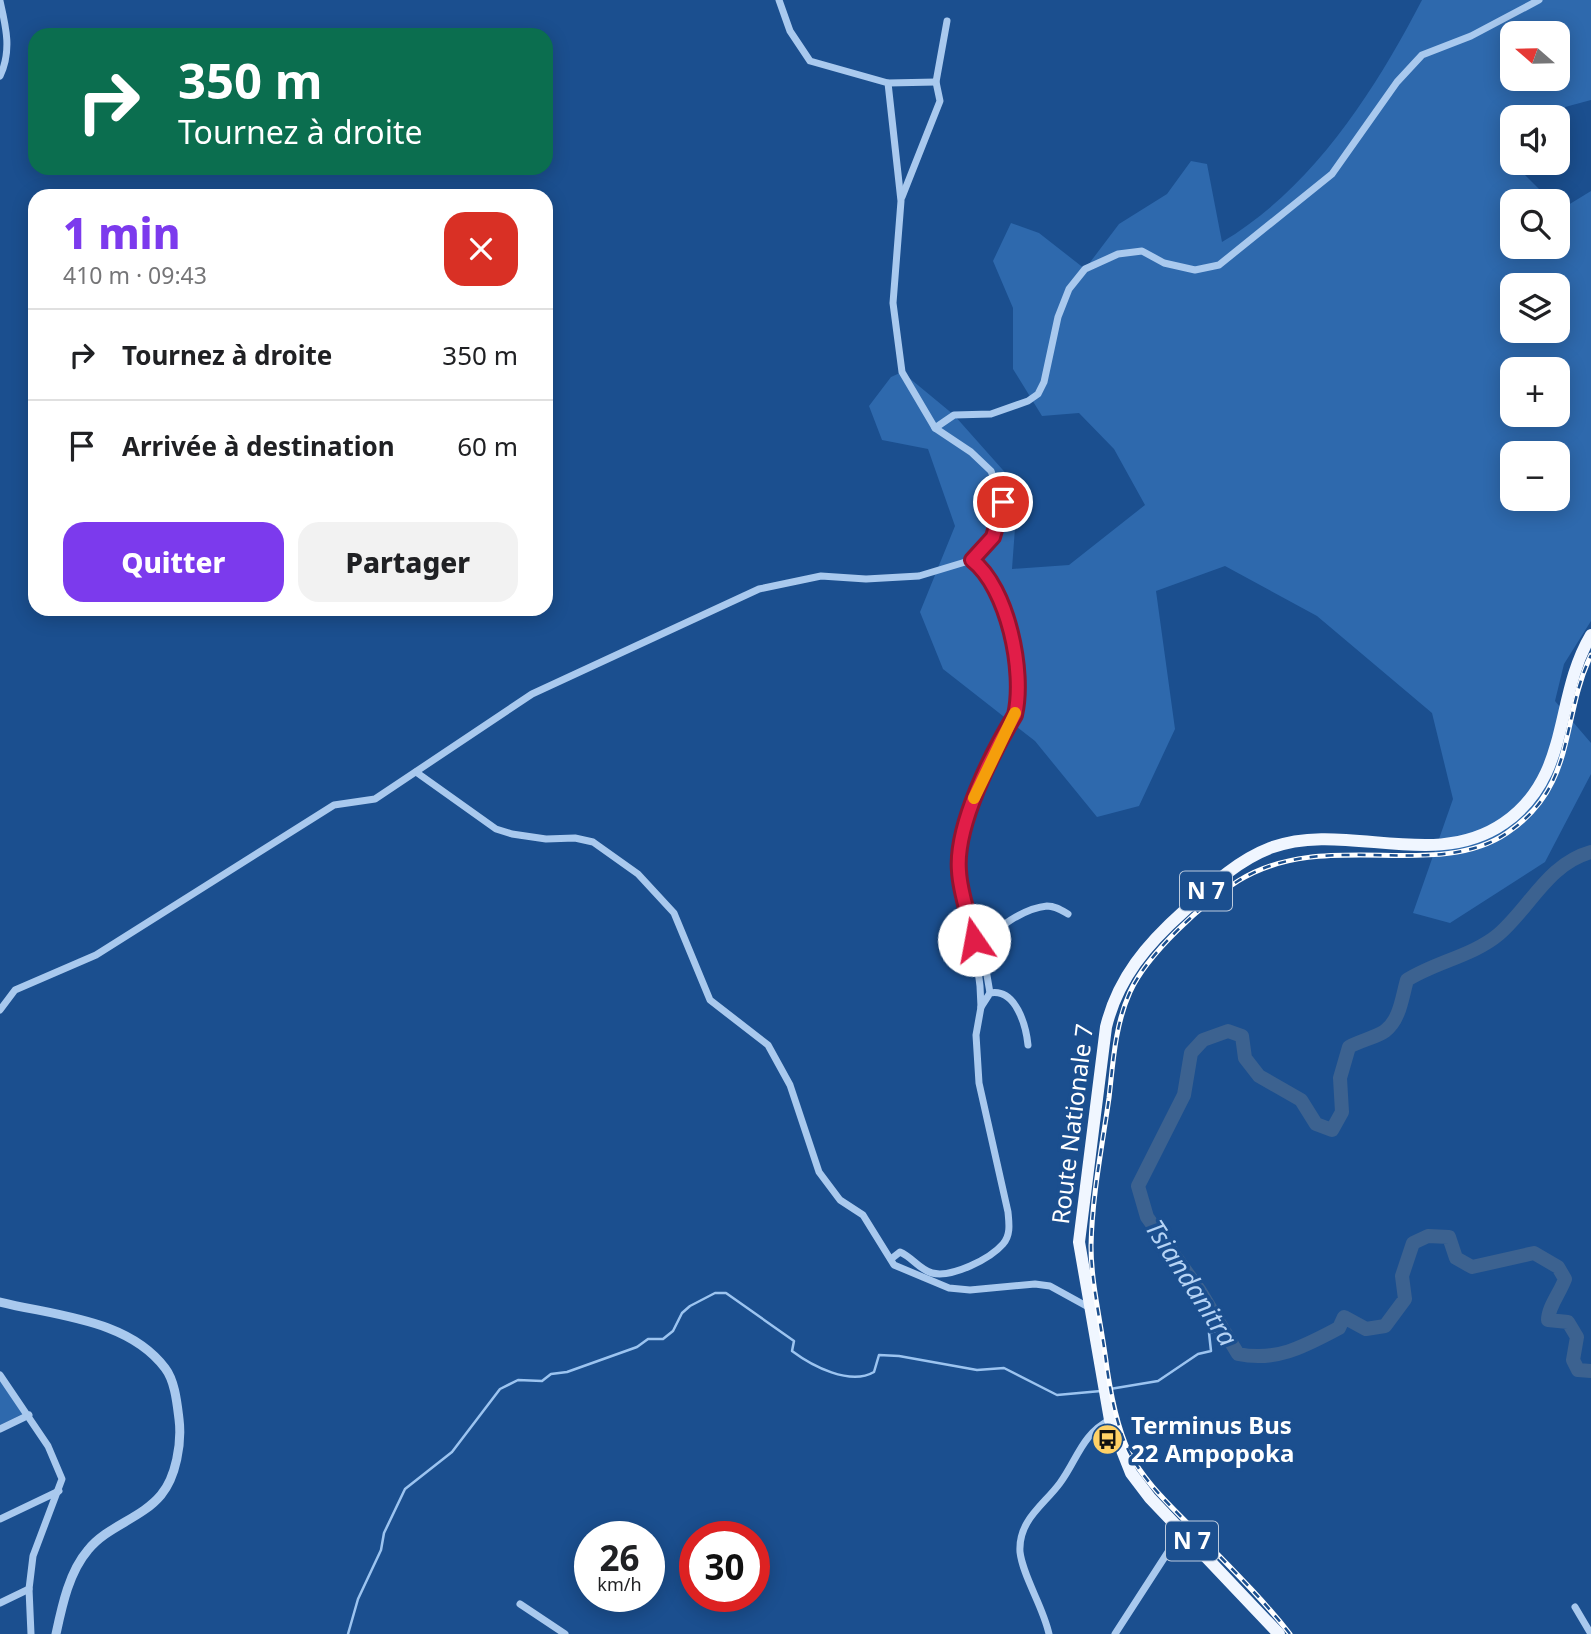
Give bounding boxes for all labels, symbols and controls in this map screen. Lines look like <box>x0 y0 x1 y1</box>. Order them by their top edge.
north arrow <box>1500 21 1570 91</box>
map controls <box>1500 21 1570 511</box>
text: 350 m <box>178 47 323 113</box>
icon: right <box>63 56 154 147</box>
button: sound <box>1500 105 1570 175</box>
text: Tournez à droite <box>178 110 423 153</box>
button: search <box>1500 189 1570 259</box>
text: 1 min <box>63 204 180 261</box>
button: close <box>444 212 518 286</box>
text: 410 m · 09:43 <box>63 259 207 291</box>
button: layers <box>1500 273 1570 343</box>
icon: right <box>63 336 101 374</box>
text: Tournez à droite <box>122 337 332 373</box>
text: 350 m <box>442 337 518 373</box>
button: + <box>1500 357 1570 427</box>
icon: arrive <box>63 427 101 465</box>
text: Arrivée à destination <box>122 428 395 464</box>
text: 60 m <box>457 428 518 464</box>
button: − <box>1500 441 1570 511</box>
pin <box>973 472 1033 532</box>
icon: arrive <box>984 483 1022 521</box>
button: Quitter <box>63 522 284 602</box>
button: Partager <box>298 522 518 602</box>
road number: N 7 <box>1180 872 1232 911</box>
position arrow <box>937 903 1011 977</box>
street label: Route Nationale 7 <box>1043 1022 1100 1226</box>
water label: Tsiandanitra <box>1138 1212 1246 1353</box>
place label: Terminus Bus 22 Ampopoka <box>1131 1408 1294 1469</box>
bus stop icon: Terminus Bus 22 Ampopoka <box>1091 1423 1125 1457</box>
speed limit sign: 30 <box>679 1521 770 1612</box>
road number: N 7 <box>1166 1522 1218 1560</box>
text: 26 <box>599 1534 640 1581</box>
text: km/h <box>597 1572 642 1596</box>

